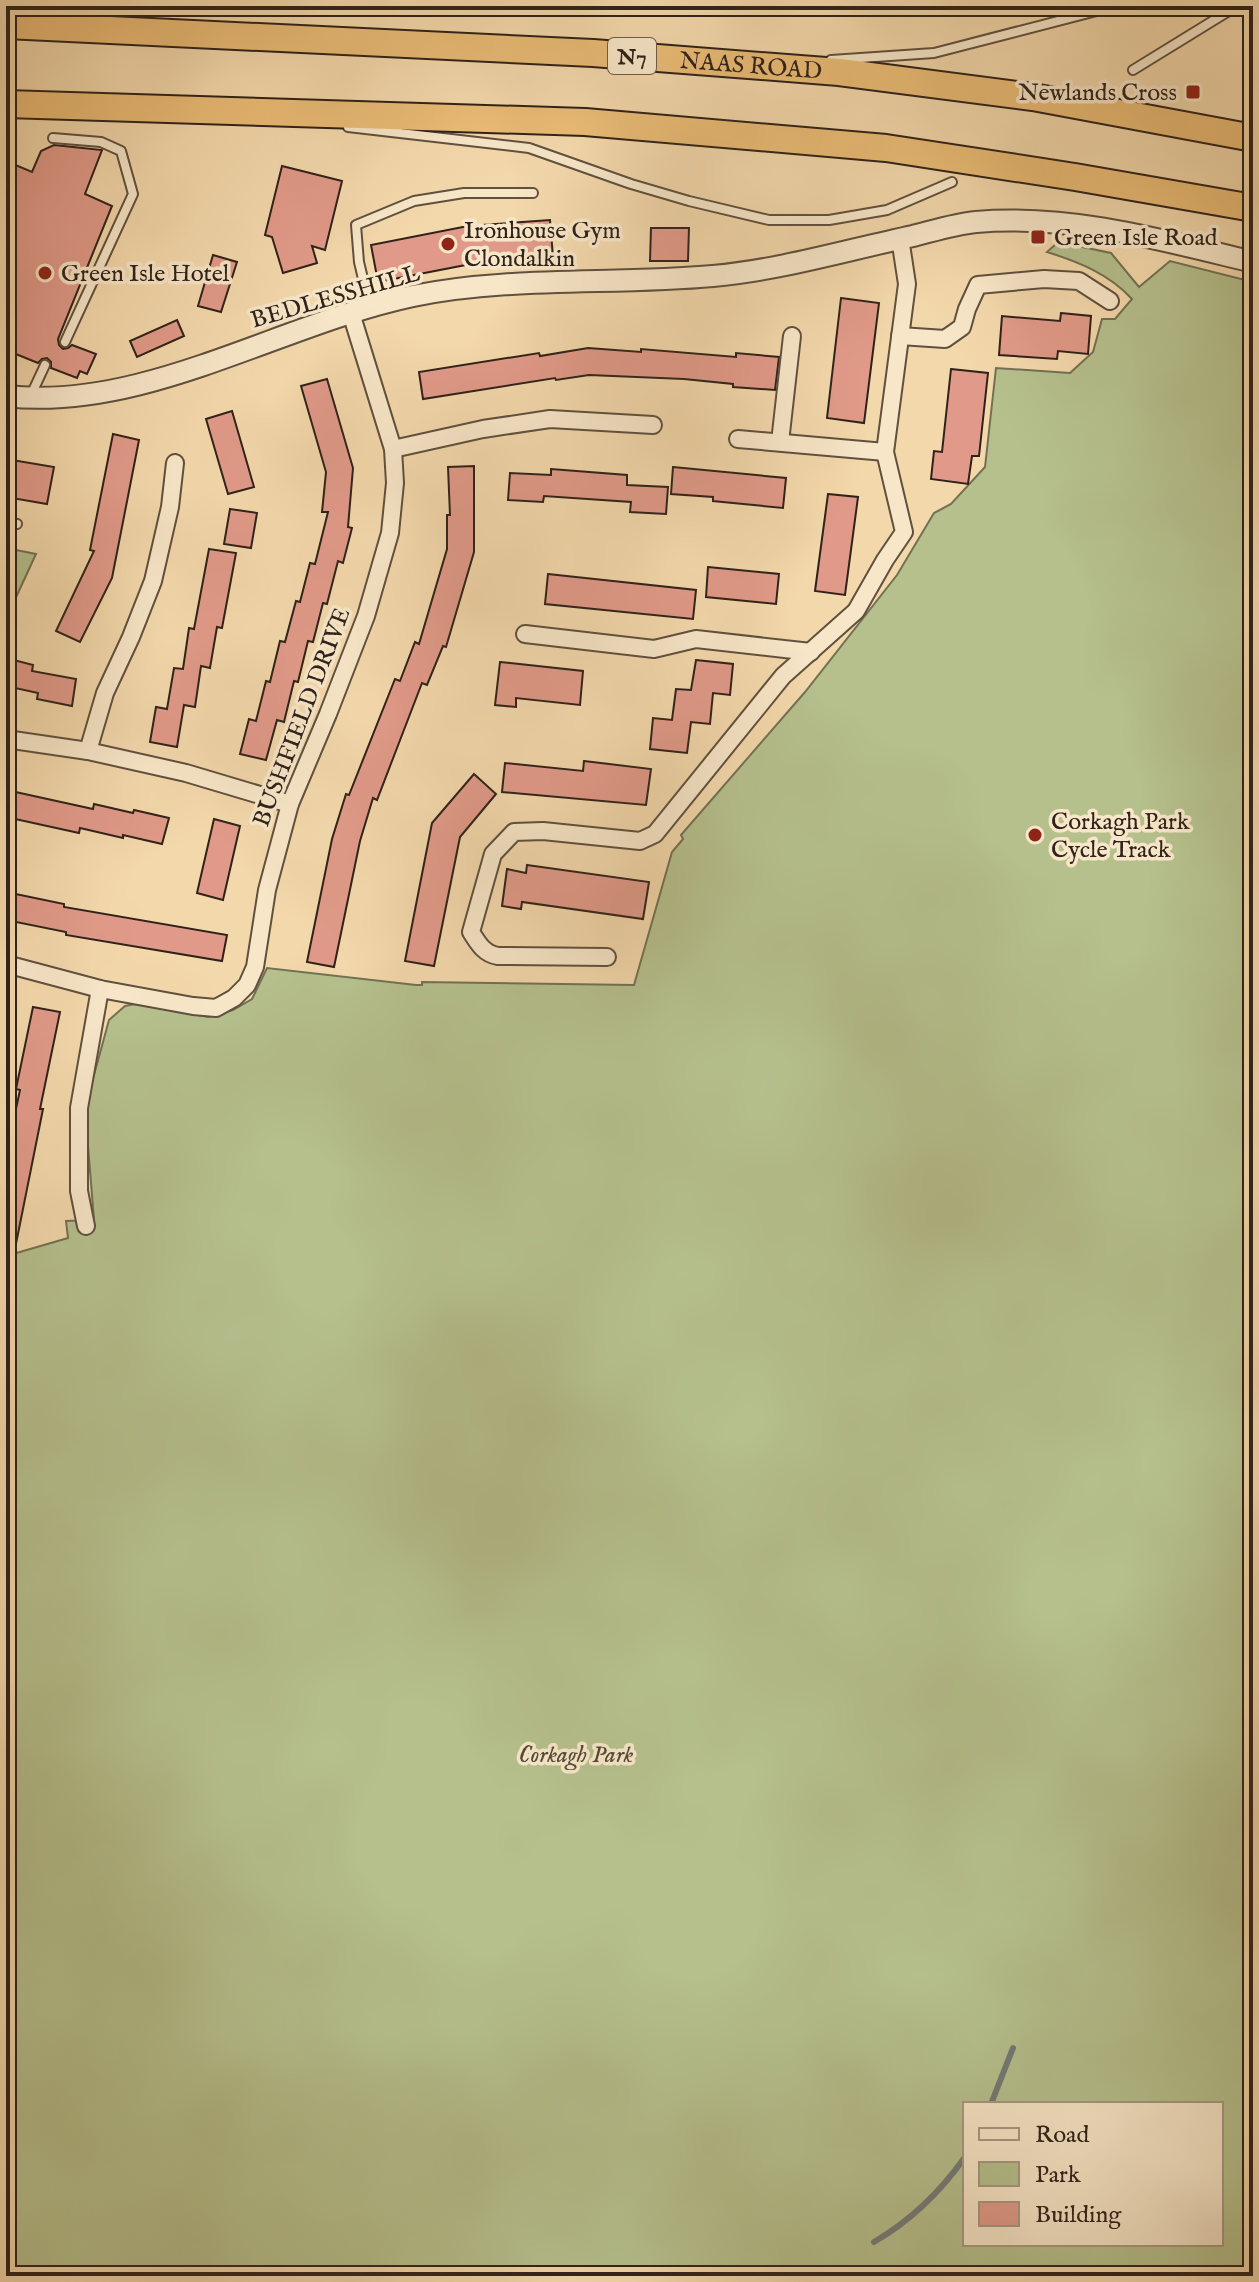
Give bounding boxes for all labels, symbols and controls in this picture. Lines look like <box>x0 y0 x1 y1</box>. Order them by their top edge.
road number: N7 <box>608 38 656 74</box>
street label: NAAS ROAD <box>678 46 823 88</box>
place label: Newlands Cross <box>1018 78 1177 109</box>
marker: Newlands Cross <box>1184 83 1202 101</box>
place label: Ironhouse Gym Clondalkin <box>464 216 621 275</box>
place label: Green Isle Road <box>1054 223 1218 254</box>
marker: Green Isle Road <box>1029 228 1047 246</box>
marker: Ironhouse Gym Clondalkin <box>439 235 457 253</box>
street label: BEDLESSHILL <box>247 258 425 336</box>
place label: Green Isle Hotel <box>61 259 230 290</box>
marker: Green Isle Hotel <box>36 264 54 282</box>
street label: BUSHFIELD DRIVE <box>246 604 358 831</box>
place label: Corkagh Park Cycle Track <box>1051 807 1190 866</box>
marker: Corkagh Park Cycle Track <box>1026 826 1044 844</box>
park label: Corkagh Park <box>519 1740 634 1771</box>
legend <box>963 2102 1223 2246</box>
text: Road <box>1035 2120 1089 2151</box>
text: Park <box>1035 2160 1081 2191</box>
text: Building <box>1035 2200 1122 2231</box>

